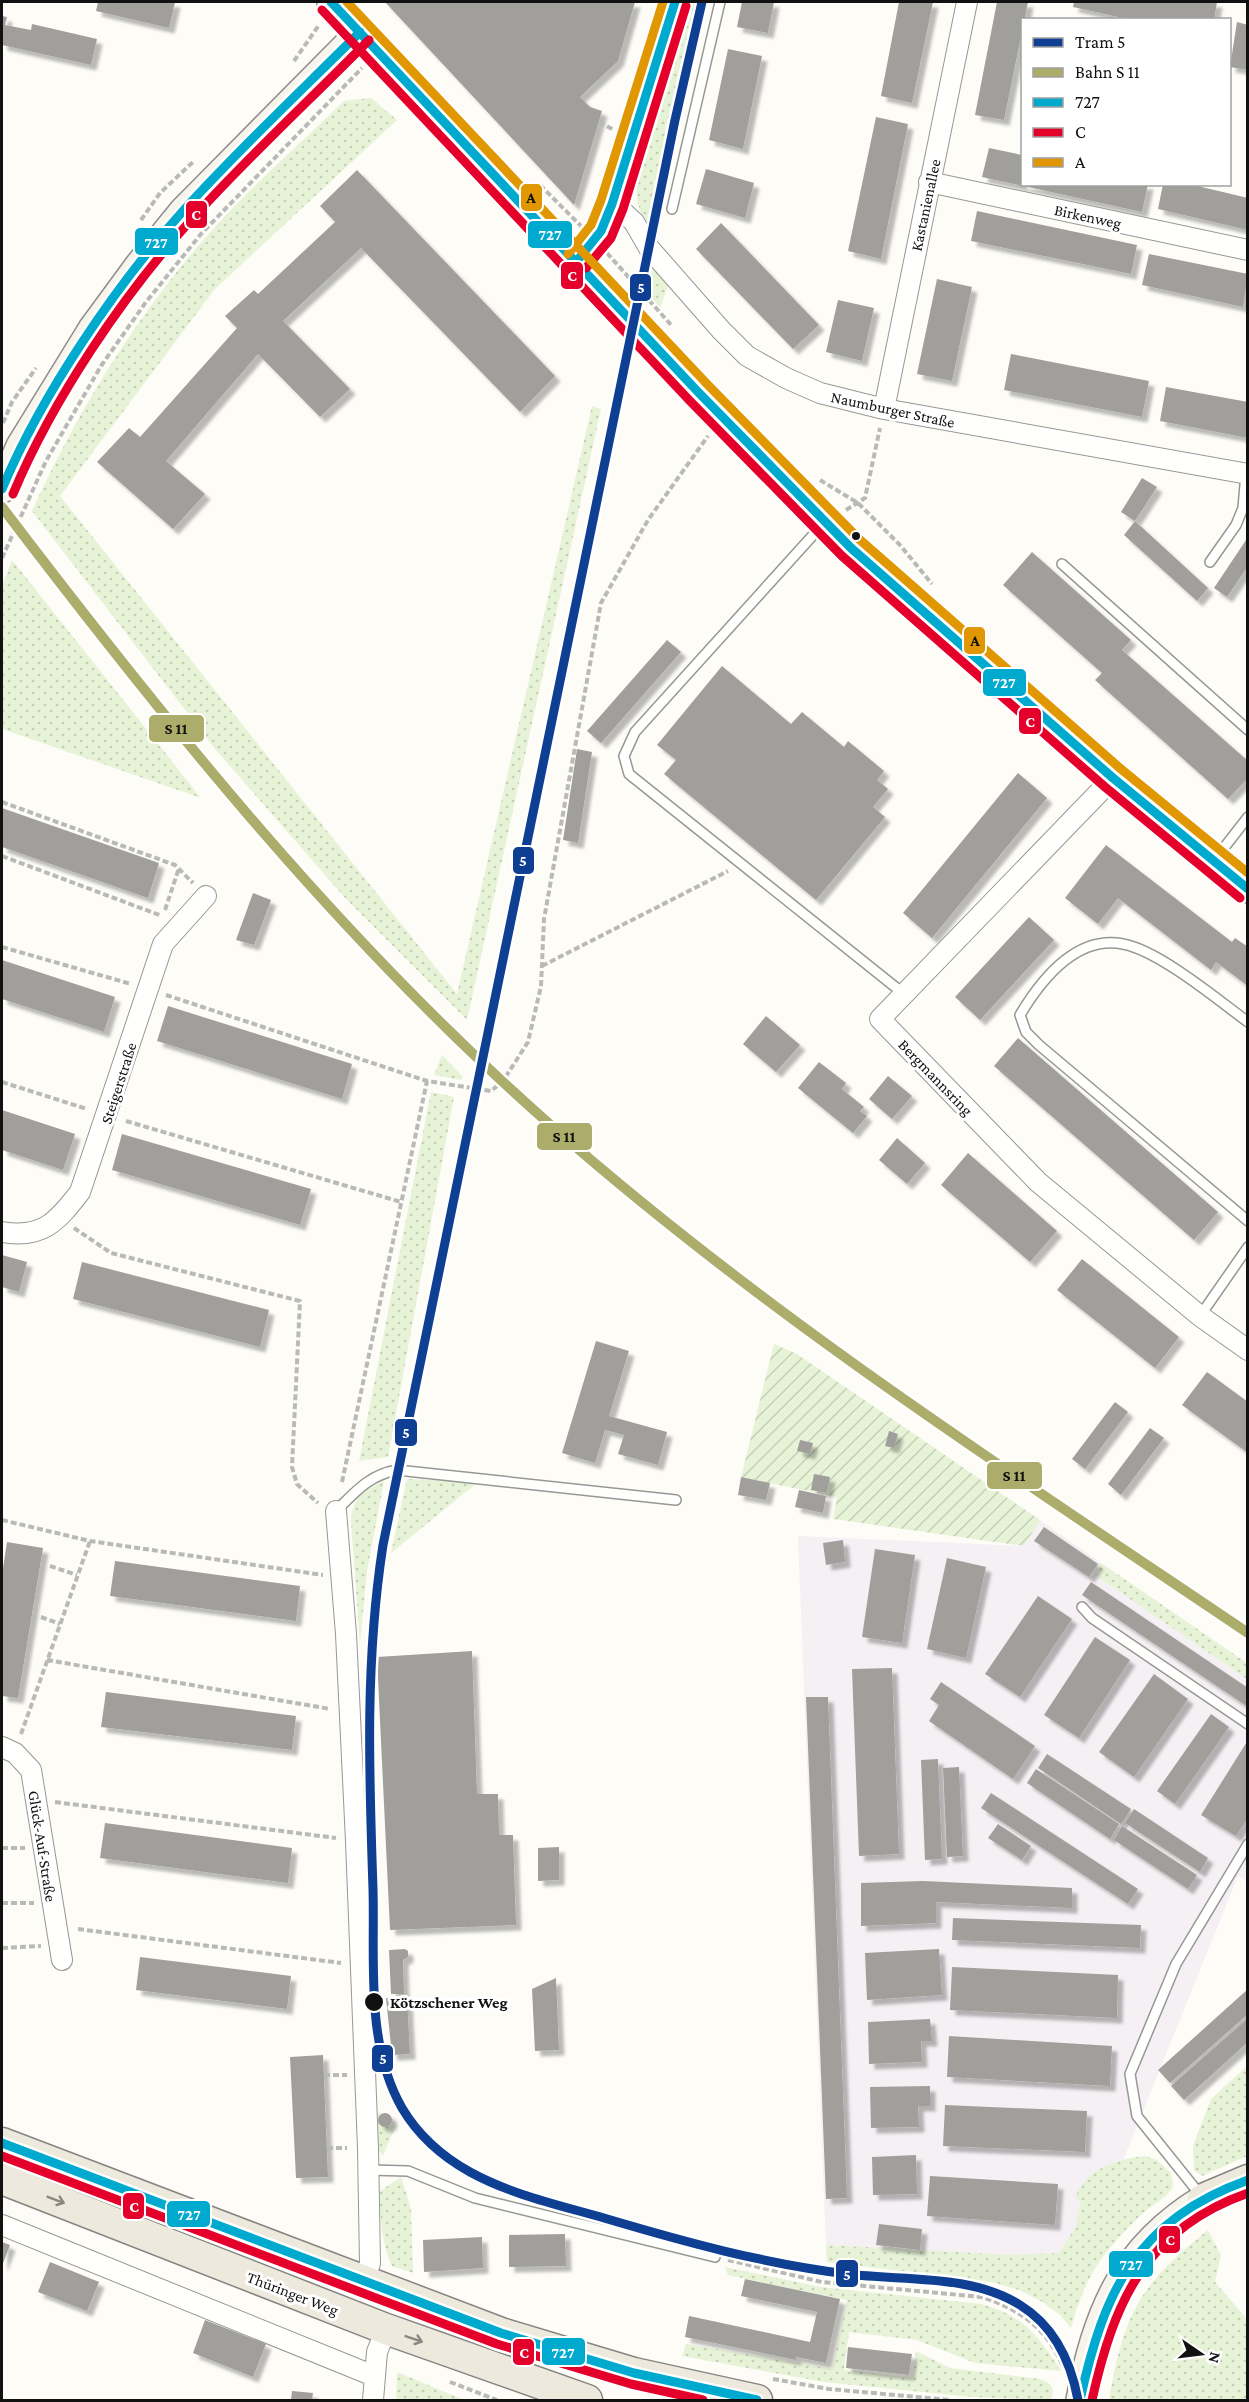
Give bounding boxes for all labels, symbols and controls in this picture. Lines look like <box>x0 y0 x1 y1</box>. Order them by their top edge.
legend <box>1021 18 1231 186</box>
text: Tram 5 <box>1075 32 1126 52</box>
text: Bahn S 11 <box>1075 62 1140 82</box>
text: 727 <box>1075 92 1100 112</box>
text: C <box>1075 122 1086 142</box>
text: A <box>1075 152 1086 172</box>
street label: Kastanienallee <box>907 158 944 253</box>
line badge: A <box>520 183 543 212</box>
text: A <box>525 189 536 206</box>
line badge: C <box>185 200 208 229</box>
street label: Birkenweg <box>1053 201 1123 233</box>
text: C <box>191 206 201 223</box>
line badge: 727 <box>527 220 573 249</box>
text: 727 <box>538 226 562 243</box>
line badge: 727 <box>134 227 179 256</box>
text: 727 <box>144 234 168 251</box>
line badge: C <box>560 261 584 290</box>
text: C <box>567 267 577 284</box>
line badge: 5 <box>629 273 652 302</box>
text: 5 <box>637 279 645 296</box>
street label: Naumburger Straße <box>829 388 956 432</box>
unlabelled marker <box>850 530 862 542</box>
line badge: A <box>963 626 986 655</box>
text: A <box>969 632 980 649</box>
line badge: 727 <box>982 668 1027 697</box>
text: 727 <box>992 674 1016 691</box>
line badge: C <box>1018 707 1042 735</box>
text: C <box>1025 713 1035 730</box>
line badge: S 11 <box>148 714 205 743</box>
text: S 11 <box>164 720 188 737</box>
line badge: 5 <box>512 846 535 875</box>
text: 5 <box>519 852 527 869</box>
street label: Bergmannsring <box>894 1036 976 1120</box>
street label: Steigerstraße <box>97 1040 141 1126</box>
line badge: S 11 <box>536 1122 593 1151</box>
text: S 11 <box>552 1128 576 1145</box>
line badge: 5 <box>394 1418 418 1447</box>
text: 5 <box>402 1424 410 1441</box>
line badge: S 11 <box>986 1461 1043 1490</box>
text: S 11 <box>1002 1467 1026 1484</box>
street label: Glück-Auf-Straße <box>25 1789 60 1903</box>
marker: Kötzschener Weg <box>363 1991 385 2013</box>
place label: Kötzschener Weg <box>390 1994 508 2011</box>
line badge: 5 <box>371 2044 394 2073</box>
text: 5 <box>379 2050 387 2067</box>
line badge: C <box>122 2192 145 2220</box>
one-way arrow <box>46 2196 65 2207</box>
text: C <box>129 2198 139 2215</box>
line badge: 727 <box>166 2200 211 2228</box>
text: 727 <box>177 2206 201 2223</box>
line badge: C <box>1158 2225 1181 2254</box>
text: C <box>1165 2231 1175 2248</box>
line badge: 727 <box>1108 2250 1154 2278</box>
text: 727 <box>1119 2256 1143 2273</box>
line badge: 5 <box>835 2259 859 2288</box>
text: 5 <box>843 2266 851 2283</box>
street label: Thüringer Weg <box>244 2268 341 2320</box>
north arrow <box>1171 2324 1231 2384</box>
one-way arrow <box>404 2334 423 2345</box>
line badge: 727 <box>541 2337 586 2366</box>
line badge: C <box>512 2338 535 2366</box>
text: C <box>519 2344 529 2361</box>
text: 727 <box>551 2344 575 2361</box>
text: N <box>1205 2350 1225 2365</box>

